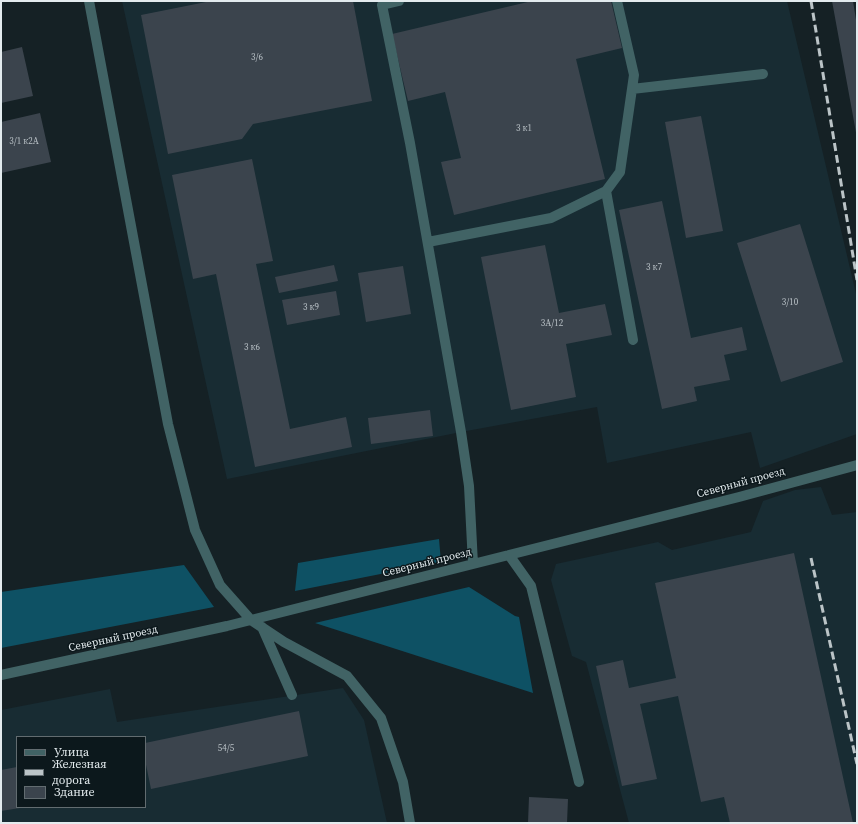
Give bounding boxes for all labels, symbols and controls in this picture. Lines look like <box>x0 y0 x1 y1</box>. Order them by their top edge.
house number: 3/6 <box>251 53 263 63</box>
house number: 3 к1 <box>516 124 532 134</box>
house number: 3/1 к2А <box>9 137 39 147</box>
house number: 3 к7 <box>646 263 662 273</box>
house number: 3/10 <box>782 298 798 308</box>
house number: 3 к9 <box>303 303 319 313</box>
house number: 3А/12 <box>541 319 563 329</box>
house number: 3 к6 <box>244 343 260 353</box>
street label: Северный проезд <box>695 465 787 501</box>
street label: Северный проезд <box>381 546 473 580</box>
street label: Северный проезд <box>67 623 159 655</box>
legend <box>16 736 146 808</box>
text: Улица <box>54 744 89 760</box>
house number: 54/5 <box>218 744 234 754</box>
text: Железная дорога <box>52 756 107 788</box>
text: Здание <box>54 784 95 800</box>

